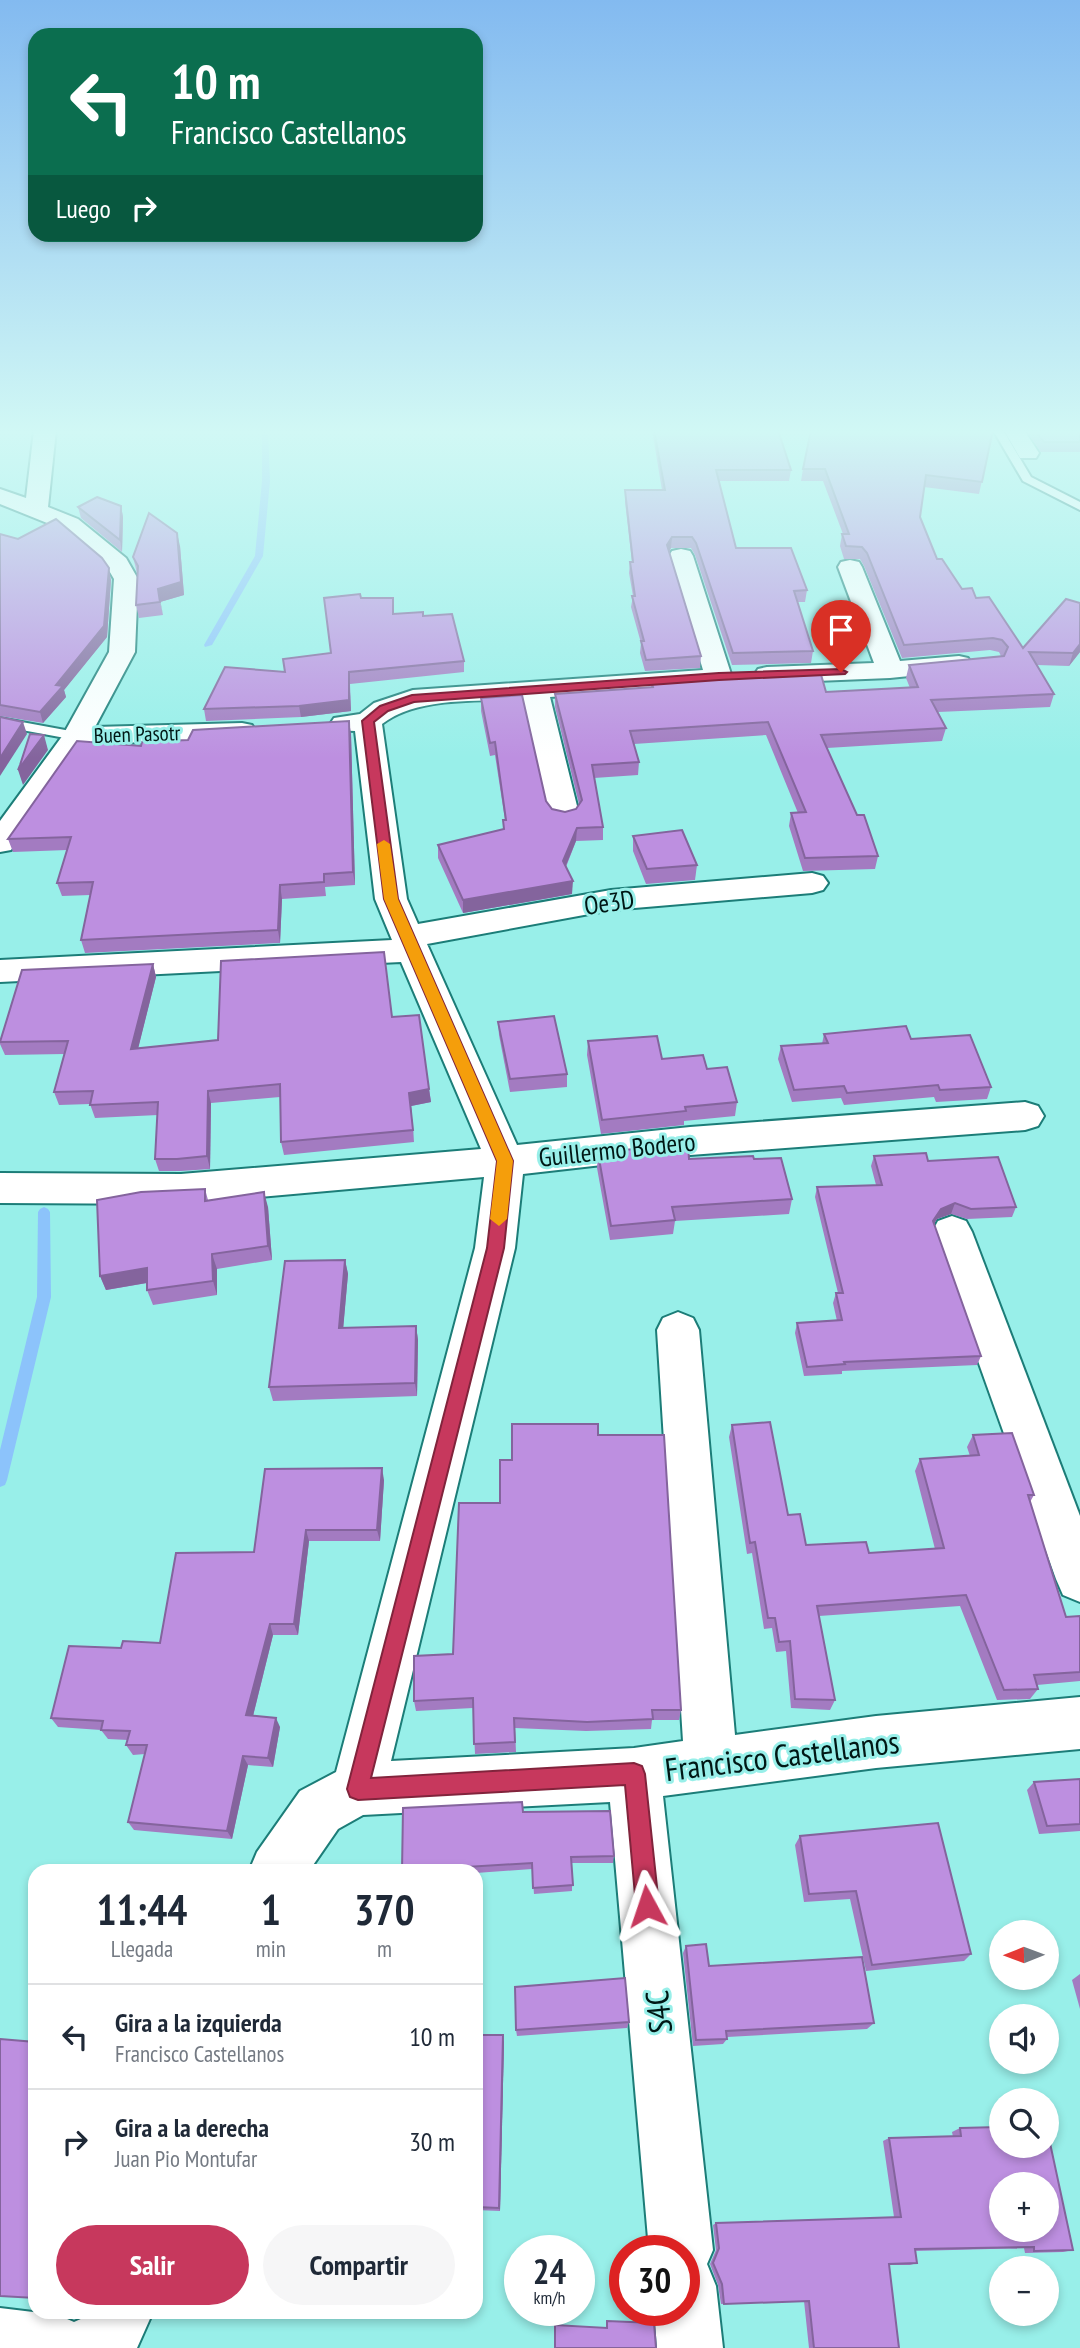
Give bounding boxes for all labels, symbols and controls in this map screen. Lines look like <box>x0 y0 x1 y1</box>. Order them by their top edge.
text: 10 m <box>171 49 260 113</box>
icon: left <box>56 56 147 147</box>
text: Francisco Castellanos <box>171 111 406 153</box>
icon: right <box>125 189 163 227</box>
text: Luego <box>56 192 111 225</box>
pin <box>811 600 871 672</box>
icon: arrive <box>822 611 860 649</box>
street label: Buen Pasotr <box>93 719 181 749</box>
street label: Oe3D <box>582 882 636 922</box>
street label: Guillermo Bodero <box>537 1124 697 1174</box>
street label: Francisco Castellanos <box>663 1720 901 1790</box>
position arrow <box>610 1869 684 1943</box>
text: 11:44 <box>96 1882 187 1937</box>
text: 1 <box>261 1882 281 1937</box>
text: 370 <box>354 1882 415 1937</box>
north arrow <box>989 1920 1059 1990</box>
map controls <box>989 1920 1059 2326</box>
text: Llegada <box>111 1934 173 1963</box>
text: min <box>256 1934 286 1963</box>
text: m <box>377 1934 392 1963</box>
street label: S4C <box>635 1989 681 2035</box>
button: sound <box>989 2004 1059 2074</box>
text: Gira a la izquierda <box>115 2006 282 2039</box>
icon: left <box>56 2018 94 2056</box>
text: 10 m <box>409 2020 455 2053</box>
text: Francisco Castellanos <box>115 2039 284 2068</box>
button: search <box>989 2088 1059 2158</box>
text: Gira a la derecha <box>115 2111 269 2144</box>
icon: right <box>56 2123 94 2161</box>
text: 30 m <box>409 2125 455 2158</box>
text: Juan Pio Montufar <box>115 2144 257 2173</box>
button: + <box>989 2172 1059 2242</box>
button: Salir <box>56 2225 249 2305</box>
button: Compartir <box>263 2225 455 2305</box>
speed limit sign: 30 <box>609 2235 700 2326</box>
text: 24 <box>533 2248 566 2294</box>
button: − <box>989 2256 1059 2326</box>
text: km/h <box>534 2286 565 2309</box>

